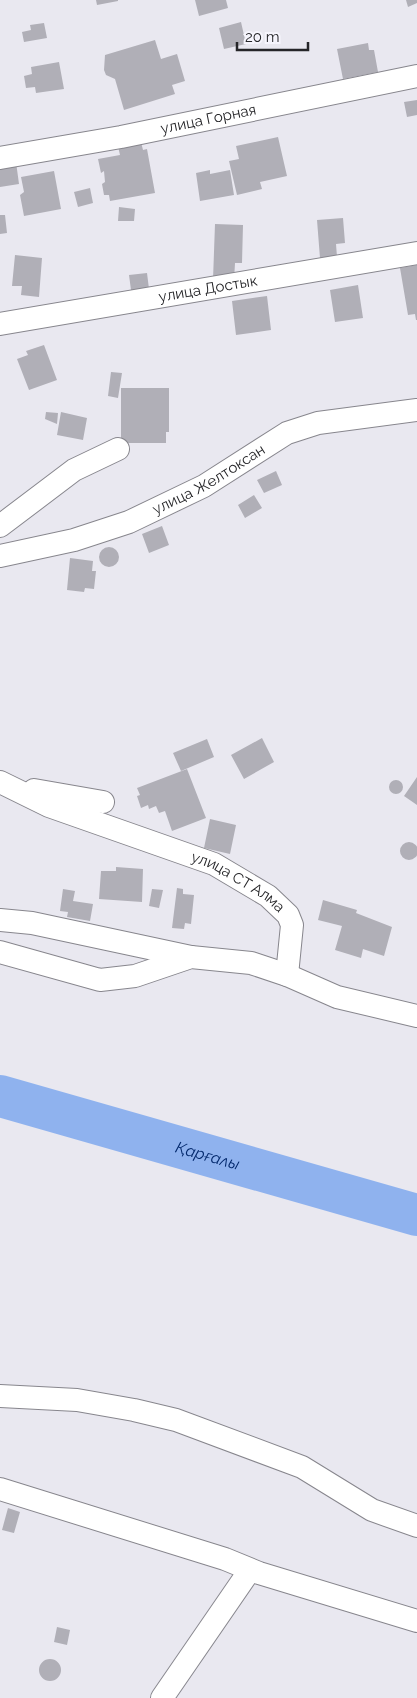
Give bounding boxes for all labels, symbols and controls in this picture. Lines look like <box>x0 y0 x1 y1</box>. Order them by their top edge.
scale bar <box>237 20 308 52</box>
text: 20 m <box>245 28 280 46</box>
street label: улица Горная <box>159 100 258 138</box>
street label: улица Достык <box>157 271 259 306</box>
street label: улица Желтоксан <box>150 440 268 518</box>
street label: улица СТ Алма <box>189 848 289 916</box>
water label: Қарғалы <box>174 1137 242 1173</box>

